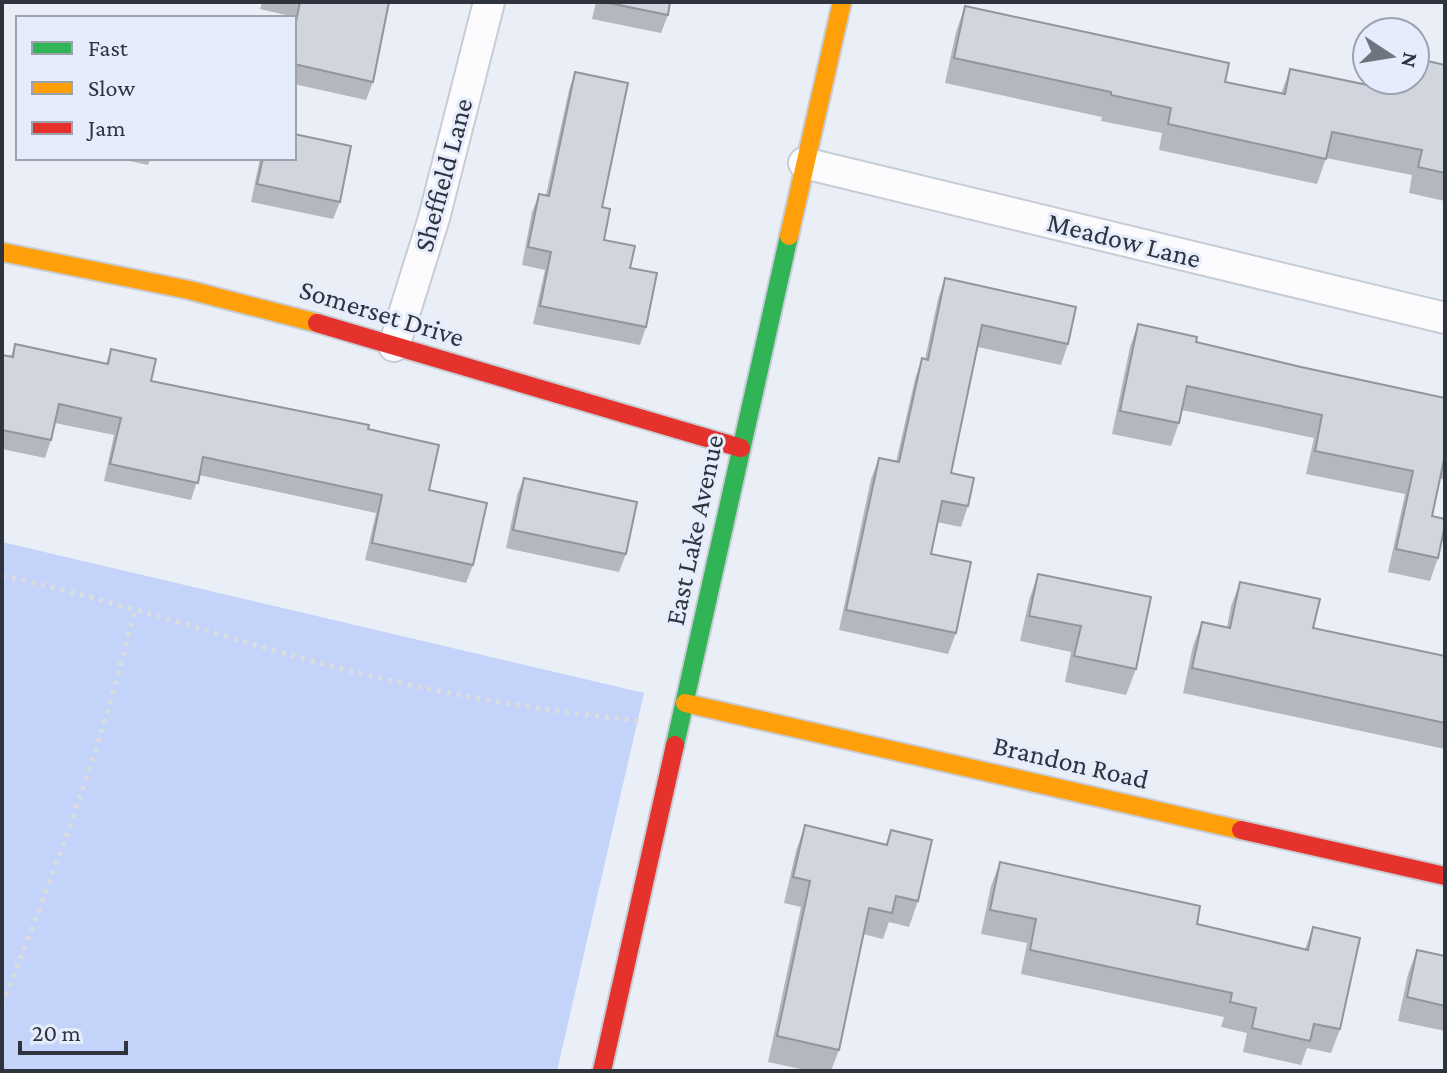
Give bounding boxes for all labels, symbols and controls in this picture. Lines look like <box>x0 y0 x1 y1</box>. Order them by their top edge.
legend <box>16 16 296 160</box>
north arrow <box>1351 16 1431 96</box>
text: Fast <box>88 34 129 61</box>
text: N <box>1396 50 1424 70</box>
text: Slow <box>88 74 135 101</box>
street label: Sheffield Lane <box>408 95 478 255</box>
text: Jam <box>86 114 126 141</box>
street label: Meadow Lane <box>1044 206 1204 274</box>
street label: Somerset Drive <box>296 273 468 353</box>
street label: East Lake Avenue <box>659 432 729 628</box>
street label: Brandon Road <box>990 729 1152 795</box>
scale bar <box>20 1005 126 1055</box>
text: 20 m <box>32 1019 81 1046</box>

